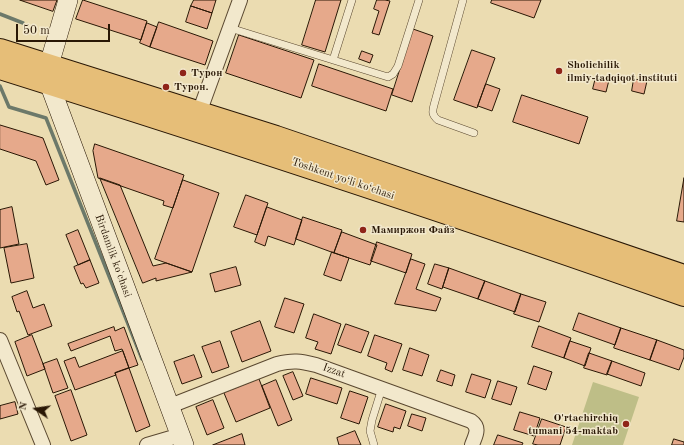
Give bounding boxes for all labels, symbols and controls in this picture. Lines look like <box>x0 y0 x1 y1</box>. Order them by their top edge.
scale bar <box>18 16 112 42</box>
text: 50 m <box>23 25 50 37</box>
place label: Sholichilik ilmiy-tadqiqot instituti <box>567 58 677 84</box>
place label: Турон <box>191 66 222 80</box>
marker: Sholichilik ilmiy-tadqiqot instituti <box>554 66 564 76</box>
marker: Турон <box>178 68 188 78</box>
place label: Турон. <box>174 80 208 94</box>
marker: Турон. <box>161 82 171 92</box>
street label: Toshkent yo‘li ko‘chasi <box>290 155 396 203</box>
street label: Birdamlik ko'chasi <box>92 213 134 299</box>
place label: Мамиржон Файз <box>371 223 455 237</box>
marker: Мамиржон Файз <box>358 225 368 235</box>
street label: Izzat <box>321 361 347 381</box>
north arrow <box>16 389 56 429</box>
text: N <box>18 401 30 412</box>
place label: O'rtachirchiq tumani 54-maktab <box>528 411 618 437</box>
marker: O'rtachirchiq tumani 54-maktab <box>621 419 631 429</box>

